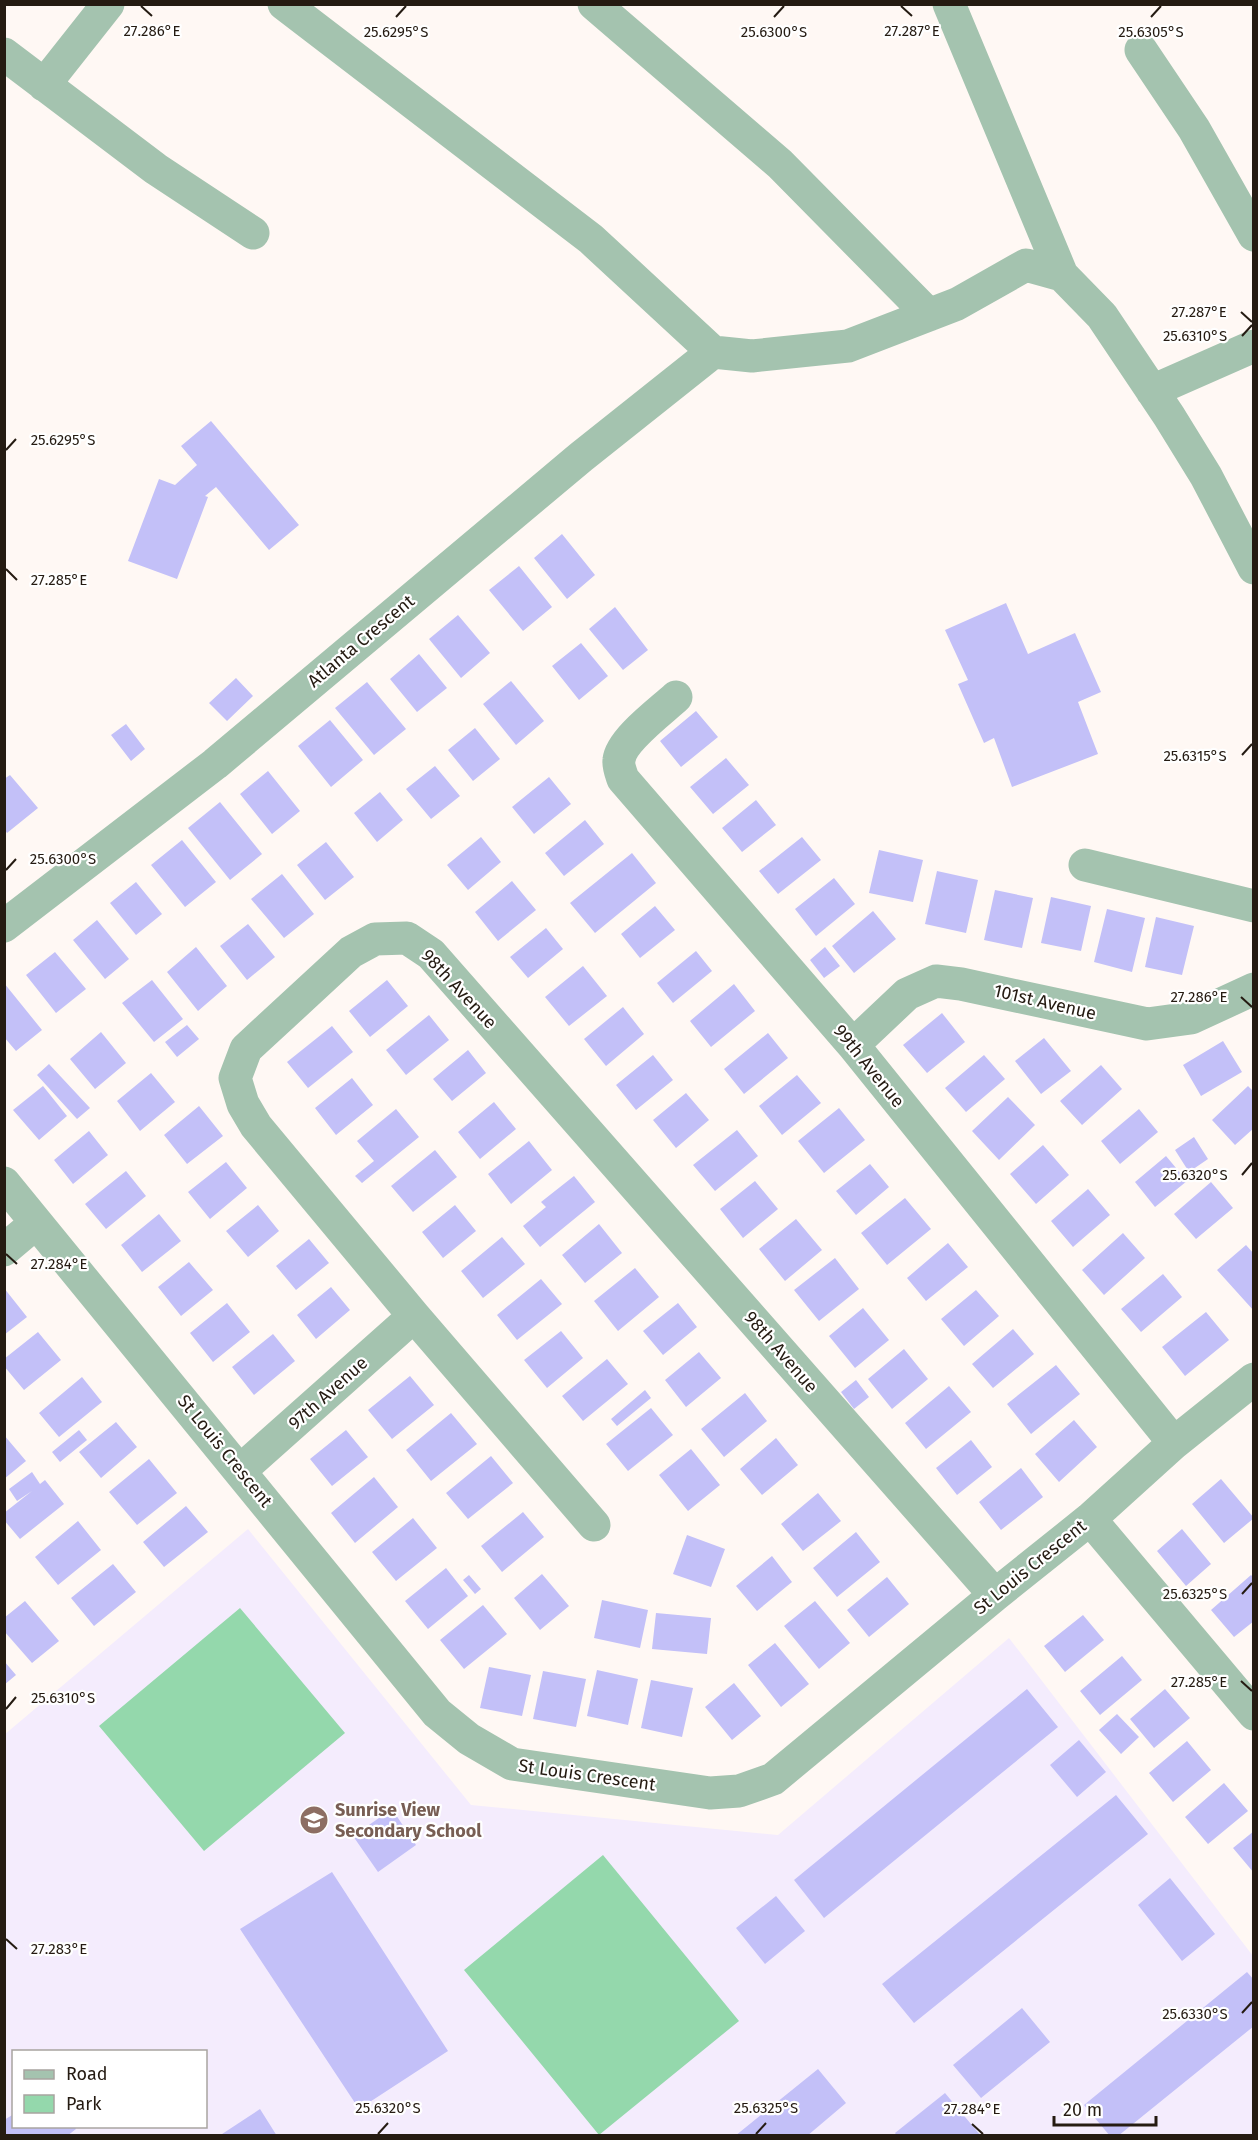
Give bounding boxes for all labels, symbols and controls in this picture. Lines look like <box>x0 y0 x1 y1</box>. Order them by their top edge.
text: 27.286°E <box>124 22 180 40</box>
text: 27.287°E <box>884 22 940 40</box>
text: 25.6295°S <box>364 23 428 41</box>
text: 25.6300°S <box>741 23 807 41</box>
text: 25.6305°S <box>1118 23 1184 41</box>
text: 27.287°E <box>1171 303 1227 321</box>
text: 25.6310°S <box>1163 327 1227 345</box>
text: 25.6295°S <box>31 431 95 449</box>
text: 27.285°E <box>31 571 87 589</box>
street label: Atlanta Crescent <box>303 590 419 692</box>
text: 25.6315°S <box>1163 747 1227 765</box>
text: 25.6300°S <box>30 850 96 868</box>
street label: 98th Avenue <box>417 945 501 1033</box>
street label: 101st Avenue <box>992 980 1098 1024</box>
text: 27.286°E <box>1171 988 1227 1006</box>
street label: 99th Avenue <box>829 1020 909 1112</box>
text: 25.6320°S <box>1162 1166 1228 1184</box>
text: 27.284°E <box>30 1255 88 1273</box>
street label: 98th Avenue <box>740 1307 822 1397</box>
street label: 97th Avenue <box>284 1352 372 1434</box>
street label: St Louis Crescent <box>173 1390 277 1512</box>
street label: St Louis Crescent <box>969 1515 1091 1619</box>
text: 25.6325°S <box>1163 1585 1227 1603</box>
text: 27.285°E <box>1171 1673 1227 1691</box>
text: 25.6310°S <box>31 1689 95 1707</box>
street label: St Louis Crescent <box>517 1754 658 1796</box>
place label: Sunrise View Secondary School <box>335 1799 482 1842</box>
school or university icon: Sunrise View Secondary School <box>298 1804 330 1836</box>
text: 27.283°E <box>31 1940 87 1958</box>
text: 25.6330°S <box>1162 2005 1228 2023</box>
legend <box>12 2050 207 2128</box>
text: Road <box>66 2063 108 2085</box>
scale bar <box>1054 2089 1156 2127</box>
text: Park <box>66 2093 102 2115</box>
text: 25.6320°S <box>355 2099 421 2117</box>
text: 25.6325°S <box>734 2099 798 2117</box>
text: 20 m <box>1063 2099 1102 2121</box>
text: 27.284°E <box>943 2100 1001 2118</box>

